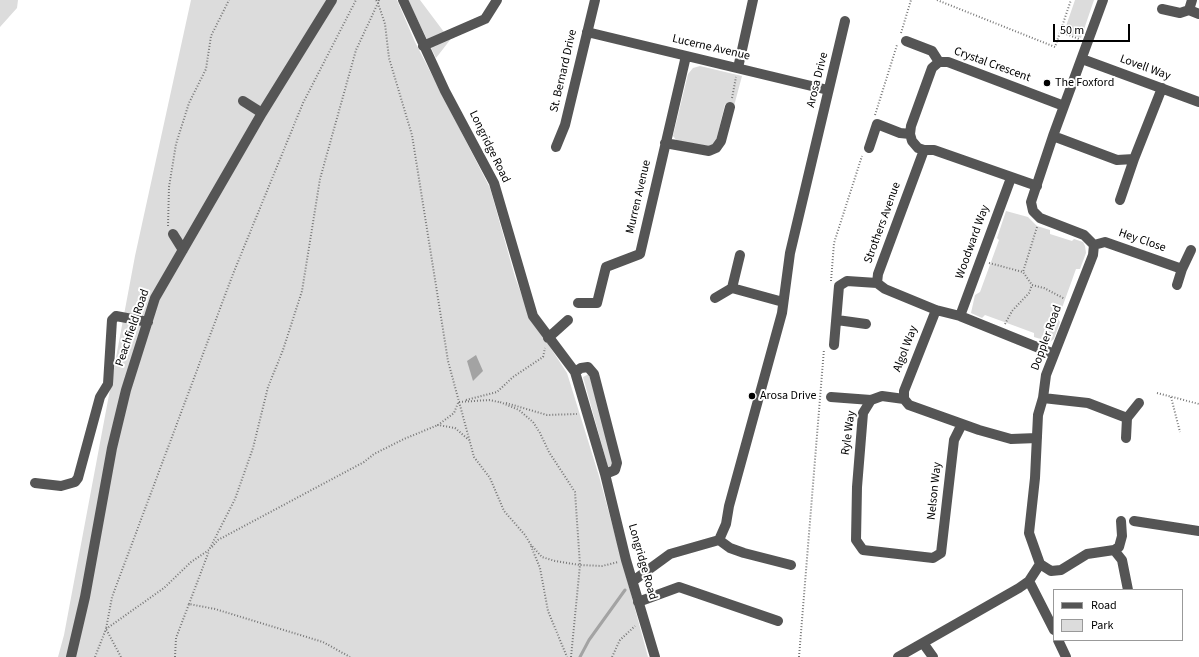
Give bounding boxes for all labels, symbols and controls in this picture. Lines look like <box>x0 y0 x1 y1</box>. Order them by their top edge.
scale bar <box>1055 16 1132 42</box>
text: 50 m <box>1060 22 1084 39</box>
street label: St. Bernard Drive <box>547 28 581 114</box>
street label: Lucerne Avenue <box>671 32 751 64</box>
street label: Crystal Crescent <box>952 44 1032 86</box>
street label: Arosa Drive <box>804 51 832 109</box>
street label: Lovell Way <box>1118 52 1172 84</box>
place label: The Foxford <box>1055 76 1114 90</box>
marker: The Foxford <box>1042 78 1052 88</box>
street label: Longridge Road <box>465 109 513 185</box>
street label: Murren Avenue <box>624 159 654 235</box>
street label: Strothers Avenue <box>862 180 904 266</box>
street label: Woodward Way <box>953 203 993 281</box>
street label: Hey Close <box>1116 226 1168 256</box>
street label: Peachfield Road <box>113 288 153 368</box>
street label: Doppler Road <box>1029 303 1065 373</box>
street label: Algol Way <box>891 324 921 374</box>
place label: Arosa Drive <box>760 389 817 403</box>
marker: Arosa Drive <box>747 391 757 401</box>
street label: Ryle Way <box>839 410 859 456</box>
street label: Nelson Way <box>925 461 945 521</box>
street label: Longridge Road <box>624 522 660 602</box>
legend <box>1053 589 1183 641</box>
text: Road <box>1091 597 1117 614</box>
text: Park <box>1091 617 1113 634</box>

